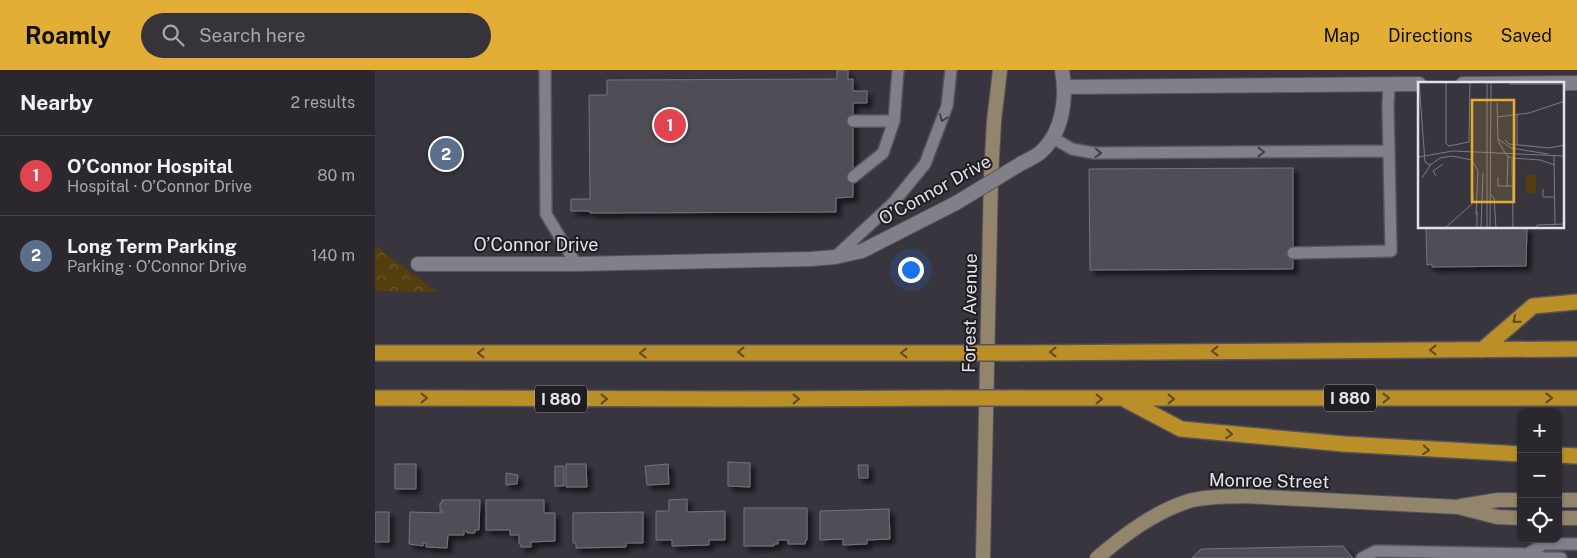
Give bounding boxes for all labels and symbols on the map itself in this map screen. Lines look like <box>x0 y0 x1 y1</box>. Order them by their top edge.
inset map <box>1418 82 1565 229</box>
pin: 1 <box>654 106 686 144</box>
one-way arrow <box>939 113 949 121</box>
pin: 2 <box>430 135 462 173</box>
one-way arrow <box>1095 147 1103 158</box>
one-way arrow <box>1258 147 1265 157</box>
street label: O’Connor Drive <box>875 150 995 229</box>
street label: O’Connor Drive <box>473 234 599 255</box>
street label: Forest Avenue <box>958 253 981 373</box>
your location <box>898 257 924 283</box>
one-way arrow <box>1513 314 1522 323</box>
one-way arrow <box>1429 345 1436 355</box>
one-way arrow <box>1211 346 1219 356</box>
one-way arrow <box>737 347 744 357</box>
one-way arrow <box>1049 347 1056 357</box>
one-way arrow <box>476 348 484 358</box>
one-way arrow <box>639 348 646 358</box>
one-way arrow <box>899 348 907 358</box>
road number: I 880 <box>1324 384 1376 412</box>
road number: I 880 <box>535 386 587 412</box>
one-way arrow <box>420 393 428 403</box>
one-way arrow <box>1095 393 1103 404</box>
one-way arrow <box>1382 393 1390 403</box>
one-way arrow <box>1545 393 1553 403</box>
one-way arrow <box>600 394 608 404</box>
one-way arrow <box>793 394 801 404</box>
one-way arrow <box>1168 394 1175 404</box>
one-way arrow <box>1226 428 1234 439</box>
one-way arrow <box>1423 444 1431 455</box>
street label: Monroe Street <box>1209 469 1329 492</box>

